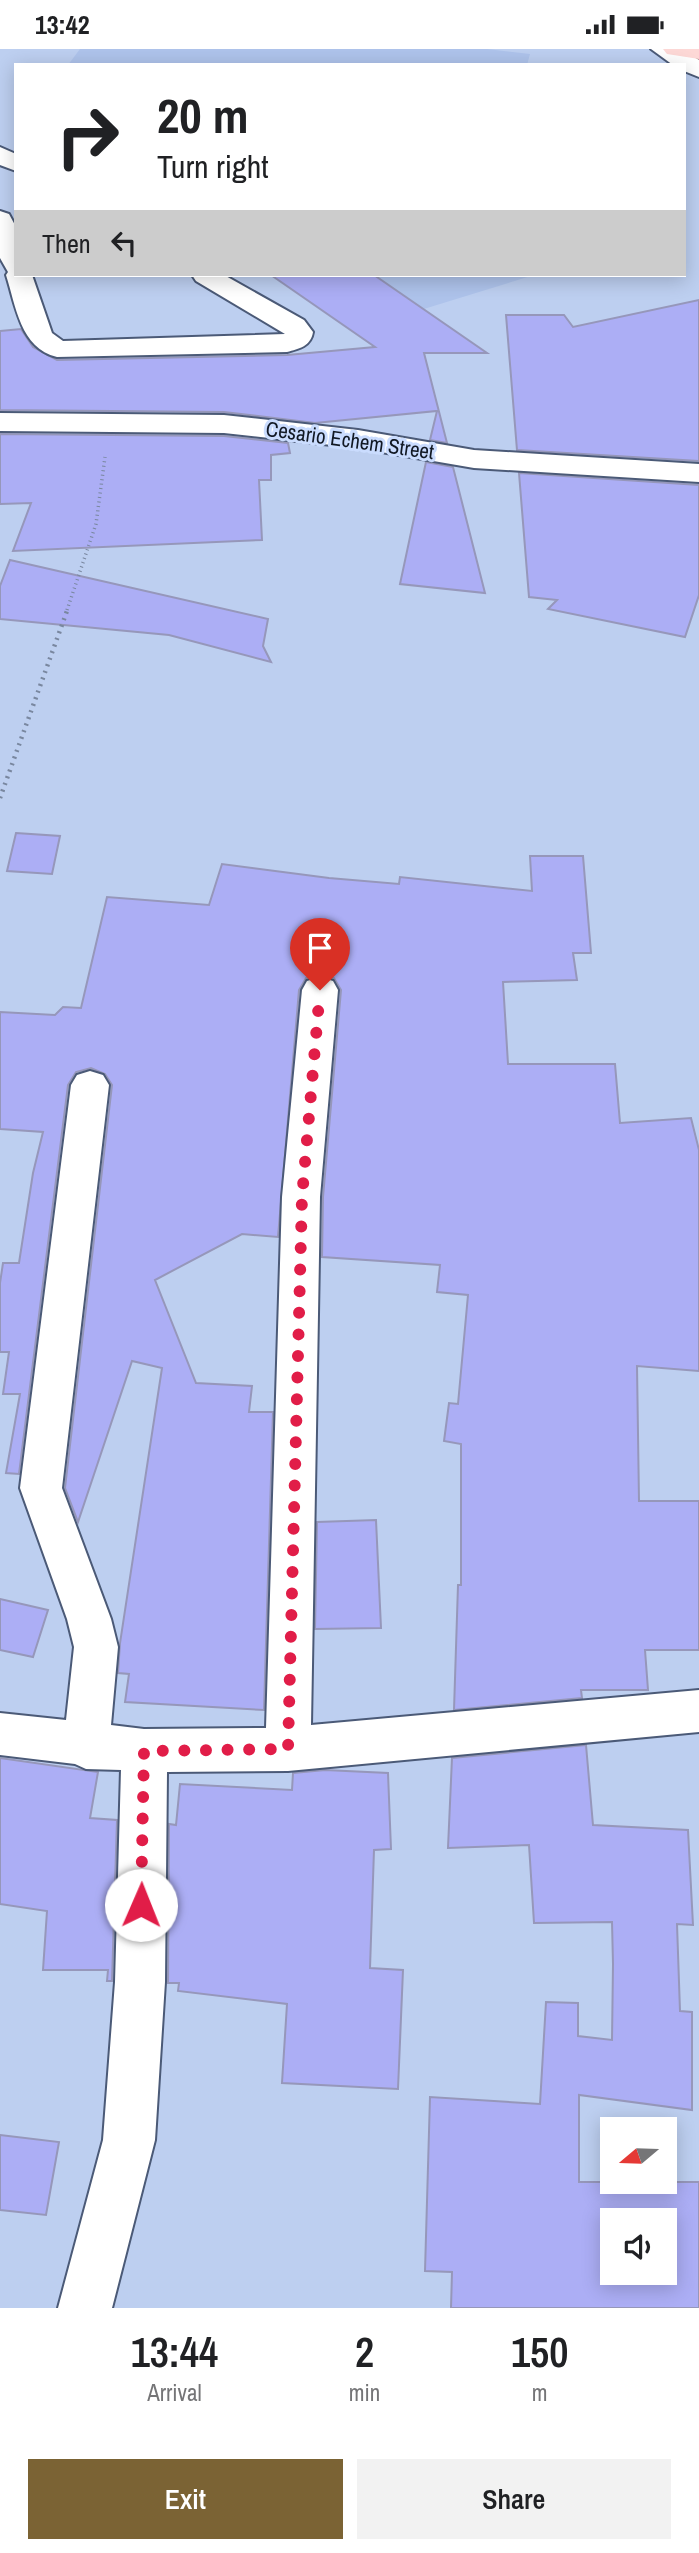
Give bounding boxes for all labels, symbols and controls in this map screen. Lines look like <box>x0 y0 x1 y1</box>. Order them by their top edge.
text: 13:42 <box>35 7 90 42</box>
text: 20 m <box>157 82 249 148</box>
icon: right <box>42 91 133 182</box>
text: Turn right <box>157 145 269 188</box>
icon: left <box>105 224 143 262</box>
text: Then <box>42 226 91 261</box>
street label: Cesario Echem Street <box>264 414 436 466</box>
pin <box>290 918 350 990</box>
icon: arrive <box>301 929 339 967</box>
position arrow <box>104 1868 178 1942</box>
north arrow <box>600 2117 677 2195</box>
map controls <box>600 2117 677 2285</box>
button: sound <box>600 2208 677 2285</box>
text: 13:44 <box>131 2324 218 2380</box>
text: 2 <box>355 2324 374 2380</box>
text: 150 <box>511 2324 568 2380</box>
text: Arrival <box>147 2377 202 2408</box>
text: min <box>349 2377 380 2408</box>
text: m <box>532 2377 547 2408</box>
button: Exit <box>28 2459 343 2539</box>
button: Share <box>357 2459 671 2539</box>

